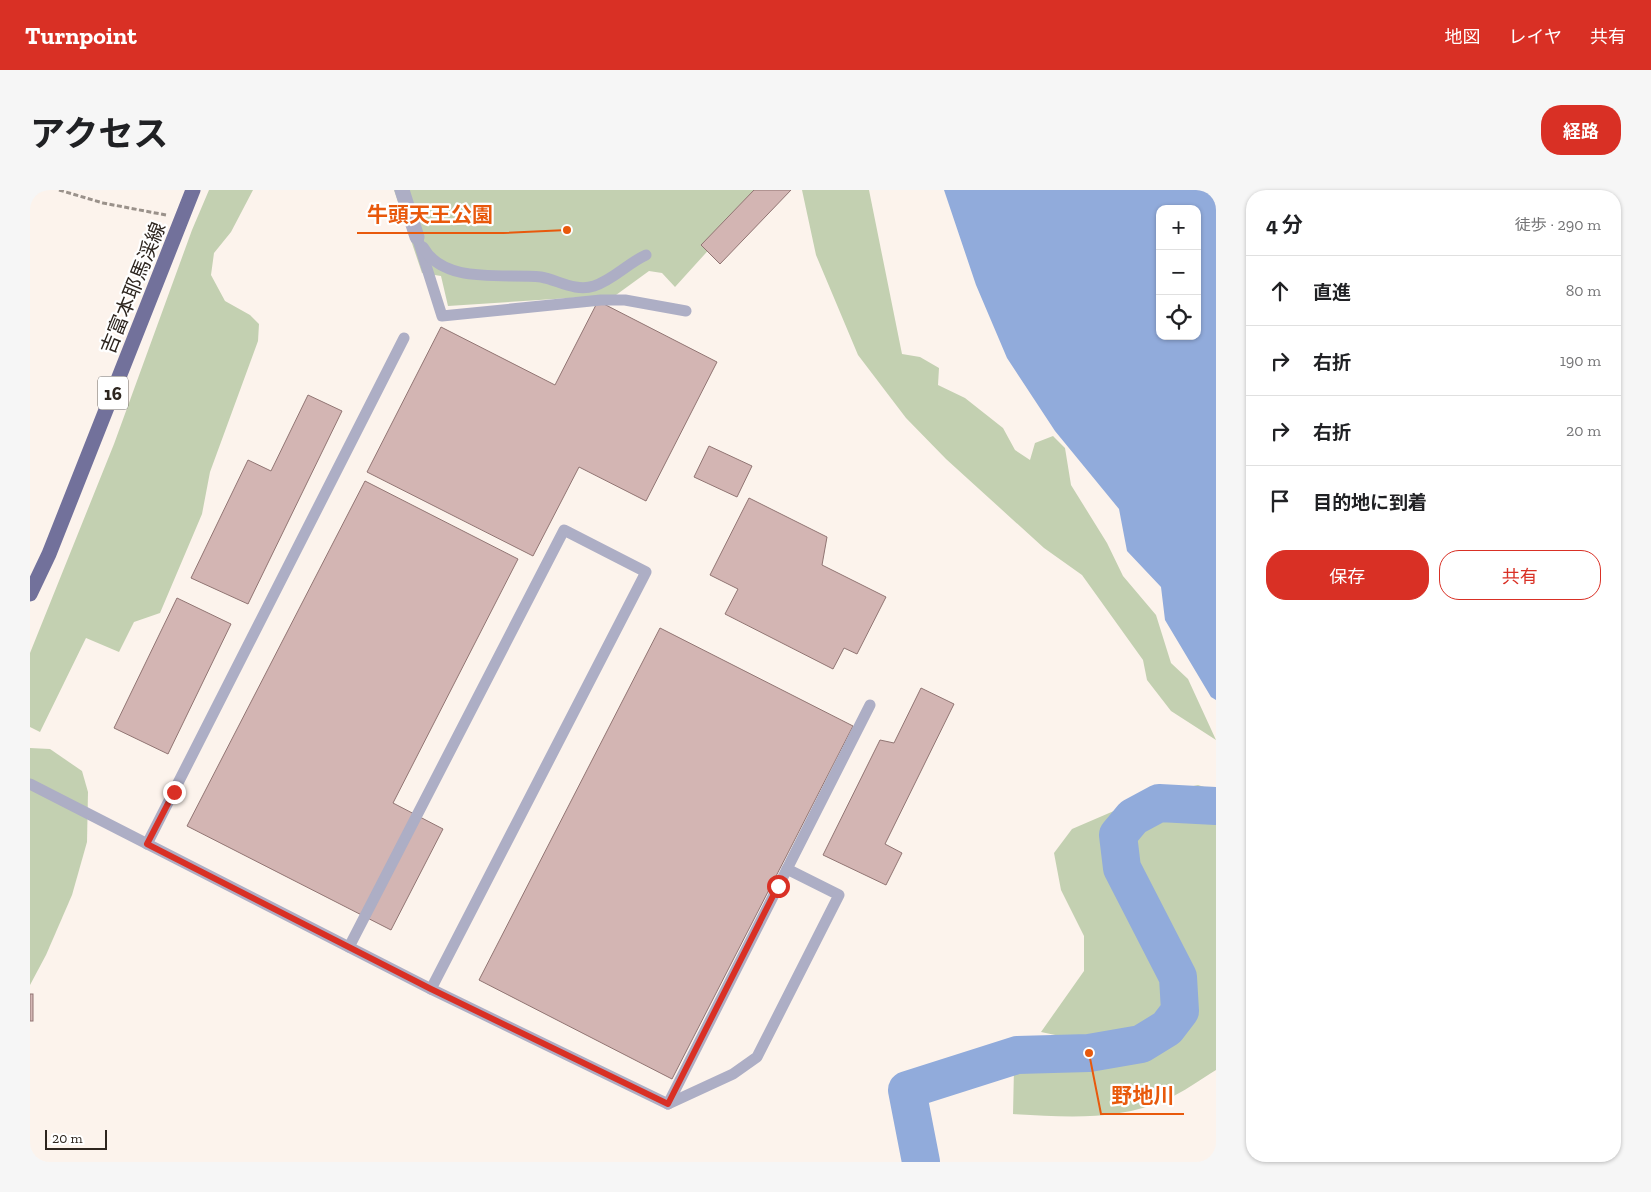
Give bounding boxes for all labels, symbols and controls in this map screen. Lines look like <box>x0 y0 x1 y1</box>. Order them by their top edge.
text: Turnpoint <box>25 21 137 50</box>
text: 地図 <box>1445 26 1481 48</box>
text: レイヤ <box>1509 26 1562 48</box>
text: 共有 <box>1590 26 1626 48</box>
button: 経路 <box>1541 105 1621 155</box>
text: アクセス <box>30 113 168 155</box>
callout: 牛頭天王公園 <box>357 197 503 233</box>
text: 牛頭天王公園 <box>367 202 493 227</box>
map controls <box>1156 205 1201 340</box>
button: + <box>1156 205 1201 250</box>
text: 4 分 <box>1266 212 1303 237</box>
text: 徒歩 · 290 m <box>1515 215 1601 234</box>
street label: 吉富本耶馬渓線 <box>96 219 170 357</box>
button: − <box>1156 250 1201 295</box>
icon: ahead <box>1266 277 1294 305</box>
text: 直進 <box>1313 281 1351 304</box>
text: 80 m <box>1566 281 1601 300</box>
button: locate <box>1156 295 1201 340</box>
icon: right <box>1266 347 1294 375</box>
text: 右折 <box>1313 351 1351 374</box>
text: 190 m <box>1560 351 1601 370</box>
road number: 16 <box>98 377 128 410</box>
icon: right <box>1266 417 1294 445</box>
text: 右折 <box>1313 421 1351 444</box>
text: 20 m <box>1566 421 1601 440</box>
icon: arrive <box>1266 487 1294 515</box>
text: 目的地に到着 <box>1313 491 1427 514</box>
button: 保存 <box>1266 550 1429 600</box>
button: 共有 <box>1439 550 1601 600</box>
route end <box>163 781 186 804</box>
route start <box>767 875 790 898</box>
callout: 野地川 <box>1101 1078 1184 1114</box>
text: 野地川 <box>1112 1083 1175 1108</box>
scale bar <box>45 1127 108 1150</box>
text: 20 m <box>52 1130 83 1147</box>

